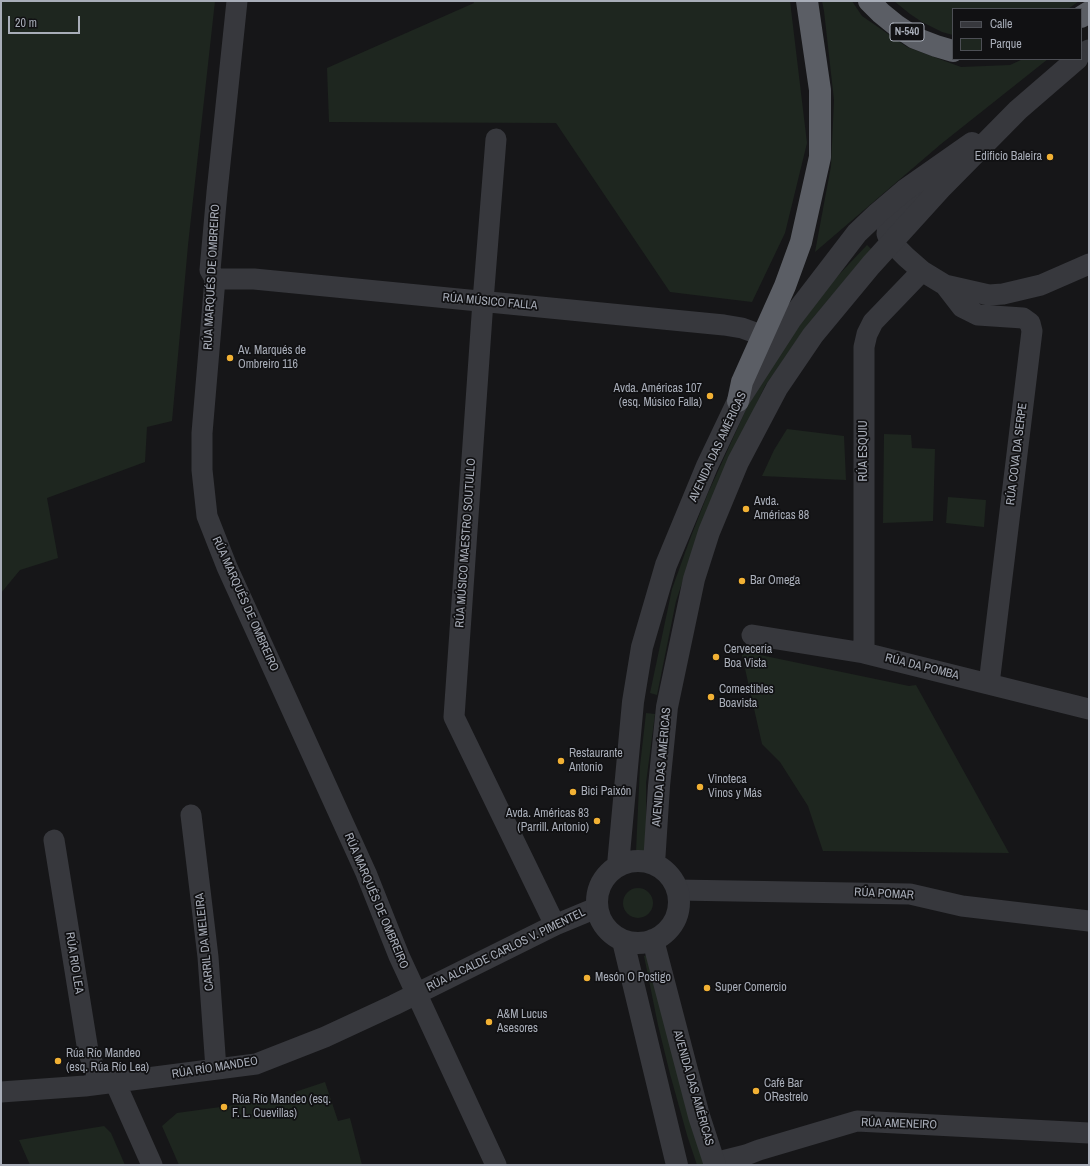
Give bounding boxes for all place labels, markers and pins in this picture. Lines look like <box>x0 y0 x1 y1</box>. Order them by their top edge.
place label: Edificio Baleira <box>975 150 1042 164</box>
marker: Edificio Baleira <box>1045 152 1055 162</box>
place label: Av. Marqués de Ombreiro 116 <box>238 344 306 372</box>
marker: Av. Marqués de Ombreiro 116 <box>225 353 235 363</box>
place label: Avda. Américas 107 (esq. Músico Falla) <box>614 382 702 410</box>
marker: Avda. Américas 107 (esq. Músico Falla) <box>705 391 715 401</box>
place label: Avda. Américas 88 <box>754 495 809 523</box>
marker: Avda. Américas 88 <box>741 504 751 514</box>
place label: Bar Omega <box>750 574 800 588</box>
marker: Bar Omega <box>737 576 747 586</box>
place label: Cervecería Boa Vista <box>724 643 772 671</box>
marker: Cervecería Boa Vista <box>711 652 721 662</box>
place label: Comestibles Boavista <box>719 683 774 711</box>
marker: Comestibles Boavista <box>706 692 716 702</box>
place label: Restaurante Antonio <box>569 747 623 775</box>
marker: Restaurante Antonio <box>556 756 566 766</box>
place label: Vinoteca Vinos y Más <box>708 773 762 801</box>
marker: Vinoteca Vinos y Más <box>695 782 705 792</box>
place label: Bici Paixón <box>581 785 631 799</box>
marker: Bici Paixón <box>568 787 578 797</box>
place label: Avda. Américas 83 (Parrill. Antonio) <box>506 807 589 835</box>
marker: Avda. Américas 83 (Parrill. Antonio) <box>592 816 602 826</box>
place label: Mesón O Postigo <box>595 971 671 985</box>
marker: Mesón O Postigo <box>582 973 592 983</box>
place label: Super Comercio <box>715 981 787 995</box>
marker: Super Comercio <box>702 983 712 993</box>
place label: A&M Lucus Asesores <box>497 1008 547 1036</box>
marker: A&M Lucus Asesores <box>484 1017 494 1027</box>
place label: Rúa Río Mandeo (esq. Rúa Río Lea) <box>66 1047 149 1075</box>
marker: Rúa Río Mandeo (esq. Rúa Río Lea) <box>53 1056 63 1066</box>
place label: Café Bar O´Restrelo <box>764 1077 808 1105</box>
marker: Café Bar O´Restrelo <box>751 1086 761 1096</box>
place label: Rúa Río Mandeo (esq. F. L. Cuevillas) <box>232 1093 331 1121</box>
marker: Rúa Río Mandeo (esq. F. L. Cuevillas) <box>219 1102 229 1112</box>

